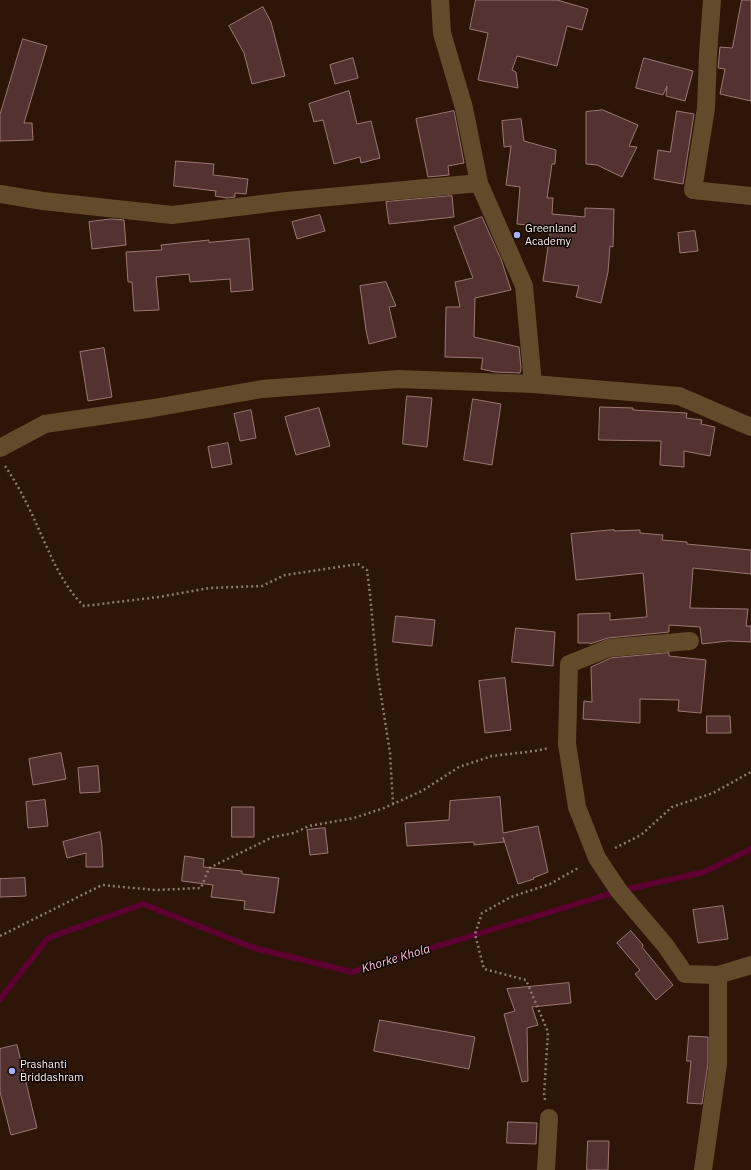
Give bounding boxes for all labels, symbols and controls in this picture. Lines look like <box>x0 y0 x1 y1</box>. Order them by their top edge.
place label: Greenland Academy <box>525 222 576 248</box>
marker: Greenland Academy <box>512 230 522 240</box>
water label: Khorke Khola <box>360 942 432 976</box>
place label: Prashanti Briddashram <box>20 1058 84 1084</box>
marker: Prashanti Briddashram <box>7 1066 17 1076</box>

